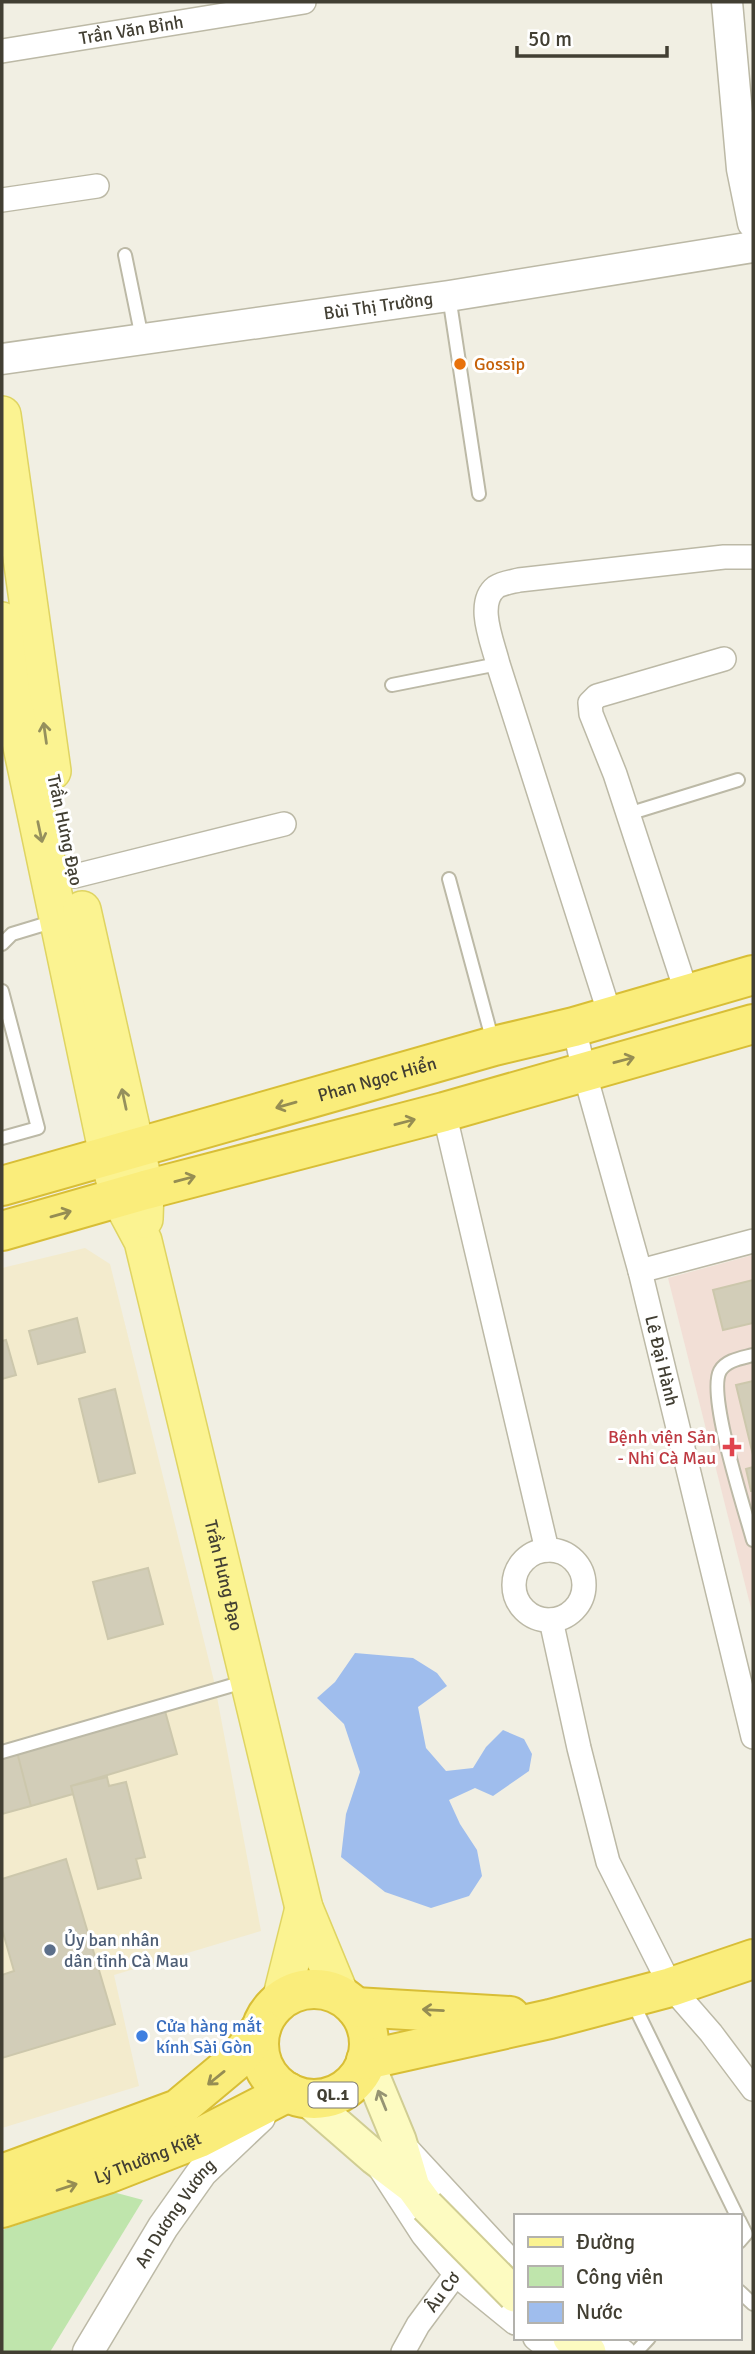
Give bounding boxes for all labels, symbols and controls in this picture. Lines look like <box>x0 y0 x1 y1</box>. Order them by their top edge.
street label: Trần Văn Bỉnh <box>78 11 185 49</box>
scale bar <box>517 14 668 58</box>
text: 50 m <box>528 26 572 52</box>
street label: Bùi Thị Trường <box>322 287 434 325</box>
place label: Gossip <box>474 353 525 375</box>
marker: Gossip <box>452 356 468 372</box>
one-way arrow <box>38 722 51 745</box>
street label: Trần Hưng Đạo <box>42 772 88 888</box>
one-way arrow <box>34 820 48 843</box>
street label: Phan Ngọc Hiển <box>315 1052 439 1107</box>
one-way arrow <box>613 1052 635 1065</box>
one-way arrow <box>117 1088 131 1111</box>
one-way arrow <box>276 1099 298 1112</box>
one-way arrow <box>393 1115 416 1128</box>
one-way arrow <box>173 1172 196 1185</box>
one-way arrow <box>49 1207 71 1220</box>
street label: Lê Đại Hành <box>640 1313 683 1408</box>
place label: Bệnh viện Sản - Nhi Cà Mau <box>608 1426 716 1469</box>
marker: Bệnh viện Sản - Nhi Cà Mau <box>722 1437 742 1457</box>
street label: Trần Hưng Đạo <box>200 1518 248 1633</box>
place label: Ủy ban nhân dân tỉnh Cà Mau <box>64 1929 189 1972</box>
marker: Ủy ban nhân dân tỉnh Cà Mau <box>42 1942 58 1958</box>
one-way arrow <box>422 2004 445 2017</box>
place label: Cửa hàng mắt kính Sài Gòn <box>156 2015 262 2058</box>
marker: Cửa hàng mắt kính Sài Gòn <box>134 2028 150 2044</box>
one-way arrow <box>208 2070 226 2086</box>
road number: QL.1 <box>308 2082 358 2108</box>
one-way arrow <box>375 2090 388 2111</box>
street label: Lý Thường Kiệt <box>91 2127 204 2188</box>
street label: An Dương Vương <box>130 2154 220 2272</box>
one-way arrow <box>55 2180 77 2192</box>
legend <box>514 2214 741 2340</box>
text: Đường <box>576 2229 635 2255</box>
text: Công viên <box>576 2264 664 2290</box>
street label: Âu Cơ <box>420 2267 465 2317</box>
text: Nước <box>576 2299 623 2325</box>

